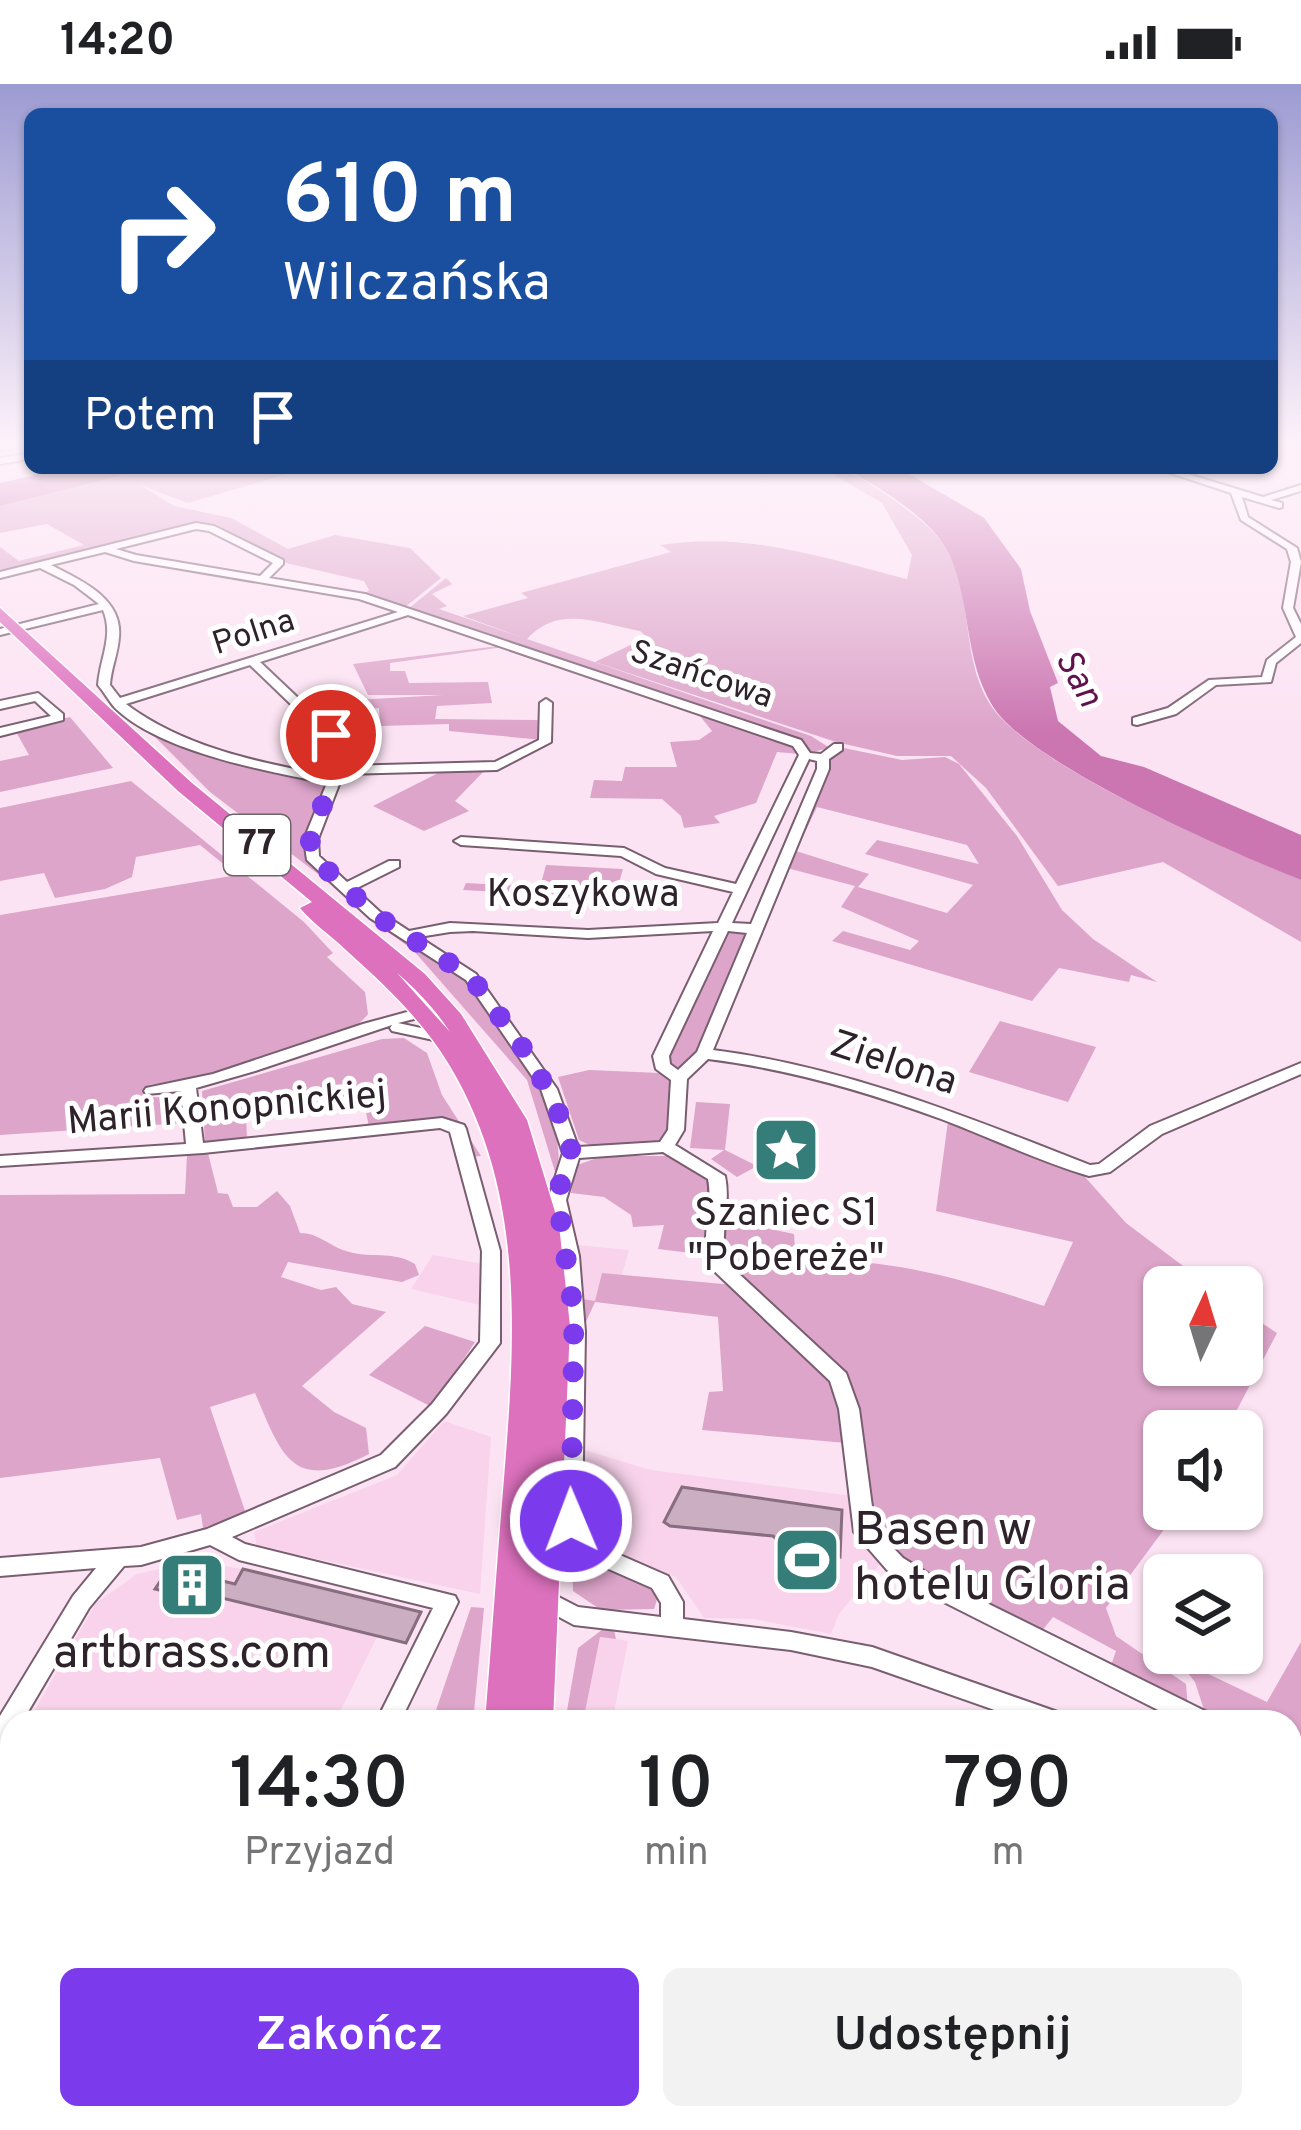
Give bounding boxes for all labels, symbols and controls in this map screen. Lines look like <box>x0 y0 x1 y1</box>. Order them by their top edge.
text: 14:20 <box>60 14 175 71</box>
text: 610 m <box>282 147 517 253</box>
icon: right <box>84 156 240 312</box>
text: WiIczańska <box>282 251 551 320</box>
icon: arrive <box>240 384 306 450</box>
text: Potem <box>84 389 216 446</box>
street label: Polna <box>208 601 300 667</box>
street label: Szańcowa <box>624 632 778 720</box>
water label: San <box>1043 642 1112 716</box>
pin <box>280 684 382 786</box>
icon: arrive <box>298 702 364 768</box>
road number: 77 <box>224 815 290 875</box>
street label: Koszykowa <box>487 872 679 921</box>
street label: Zielona <box>823 1022 963 1108</box>
street label: Marii Konopnickiej <box>65 1072 389 1148</box>
place icon: Szaniec S1 "Pobereże" <box>751 1115 821 1185</box>
place label: Szaniec S1 "Pobereże" <box>688 1191 884 1285</box>
north arrow <box>1143 1266 1263 1386</box>
map controls <box>1143 1266 1263 1674</box>
button: sound <box>1143 1410 1263 1530</box>
position arrow <box>508 1458 634 1584</box>
place label: Basen w hotelu Gloria <box>854 1502 1130 1617</box>
sports icon: Basen w hotelu Gloria <box>772 1525 842 1595</box>
building icon: artbrass.com <box>157 1550 227 1620</box>
button: layers <box>1143 1554 1263 1674</box>
place label: artbrass.com <box>53 1625 331 1685</box>
text: 14:30 <box>230 1742 409 1834</box>
text: 10 <box>639 1742 714 1834</box>
text: 790 <box>943 1742 1072 1834</box>
text: Przyjazd <box>244 1830 395 1879</box>
text: min <box>644 1830 709 1879</box>
text: m <box>991 1830 1024 1879</box>
button: Zakończ <box>60 1968 639 2106</box>
button: Udostępnij <box>663 1968 1242 2106</box>

